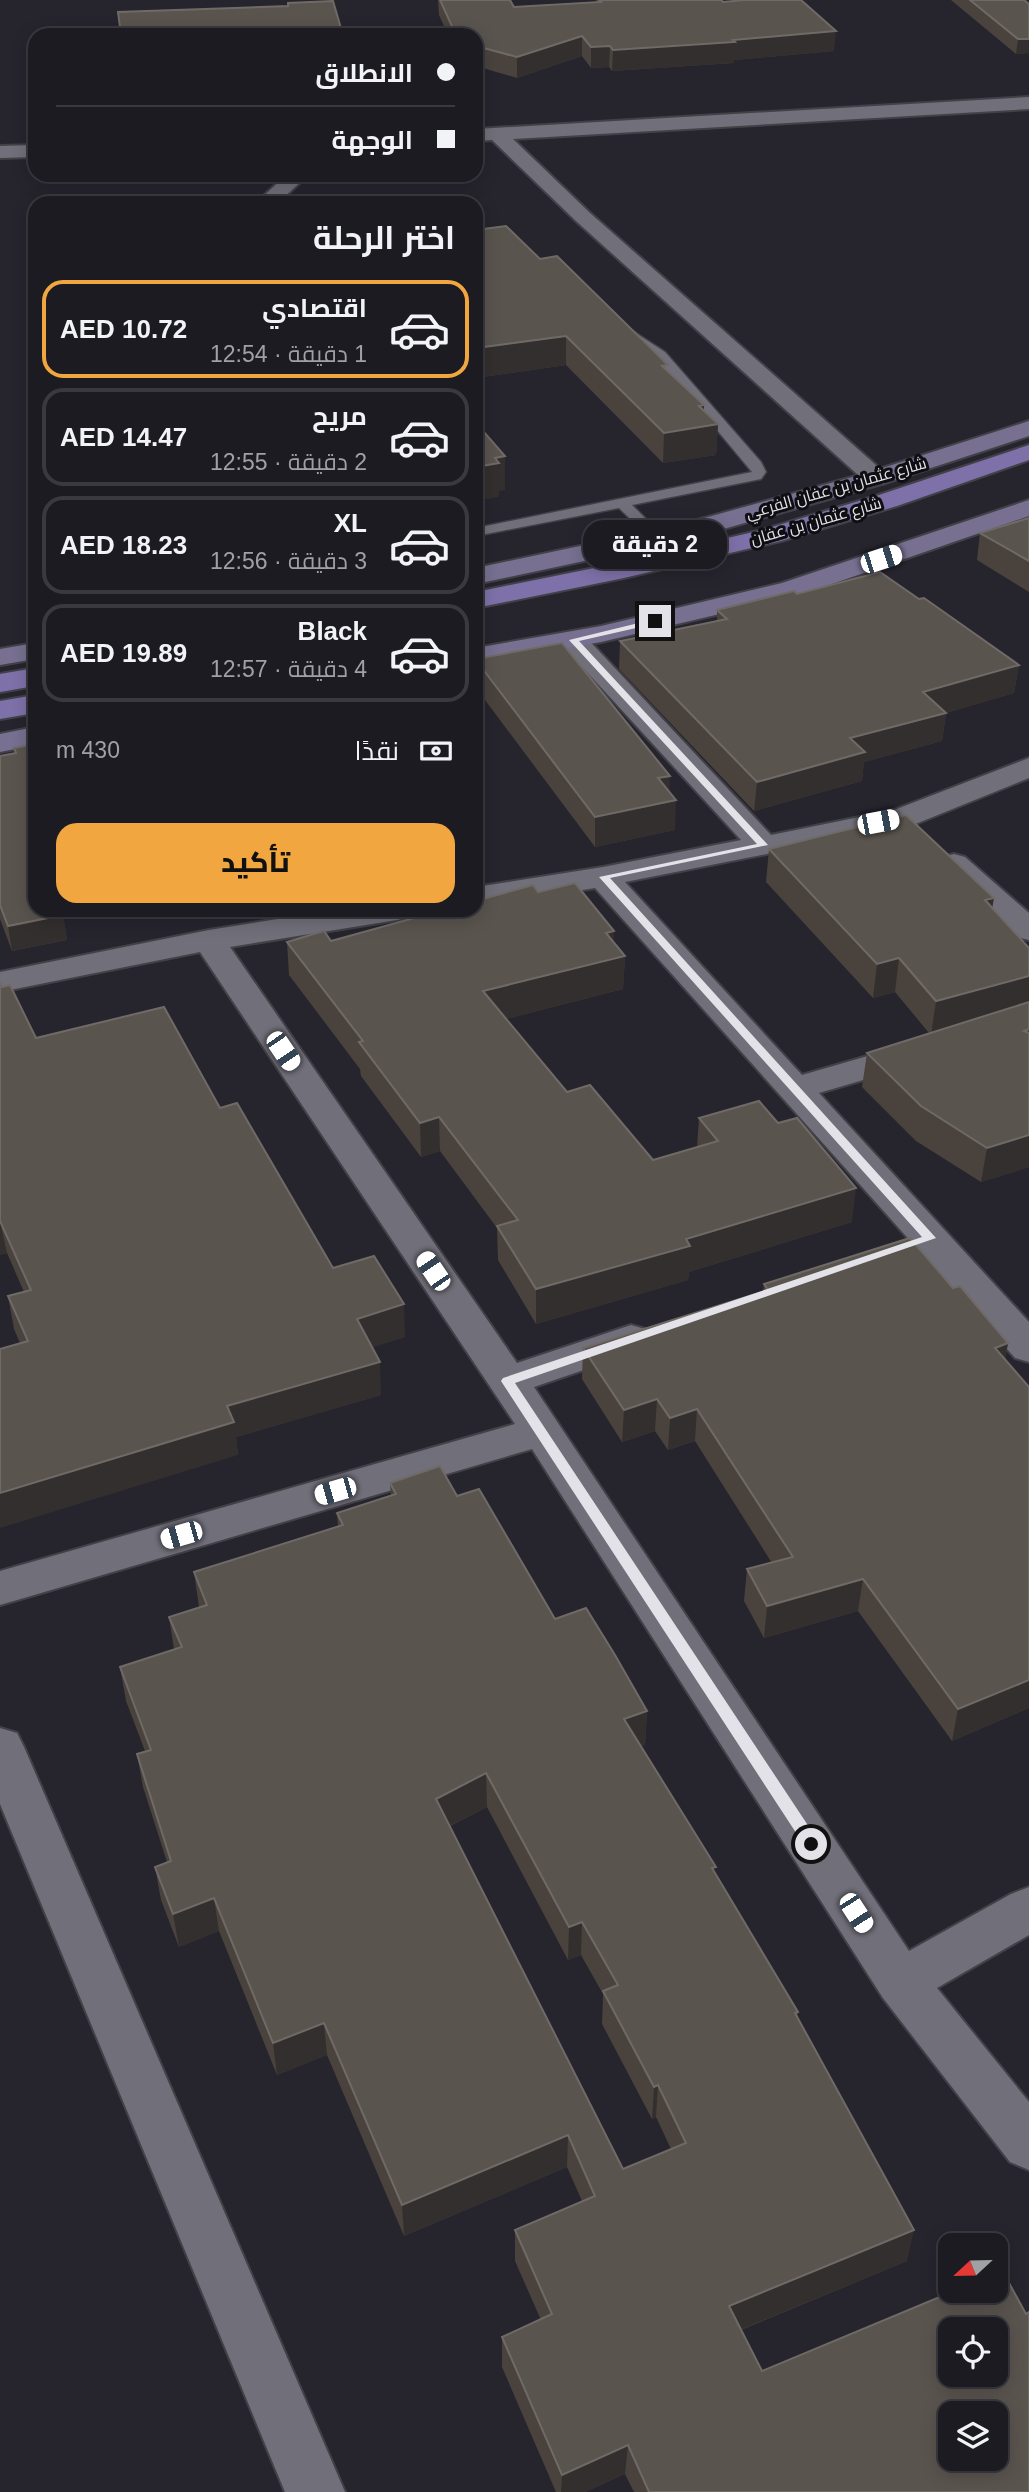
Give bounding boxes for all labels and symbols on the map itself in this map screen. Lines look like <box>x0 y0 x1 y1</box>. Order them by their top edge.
street label: شارع عثمان بن عفان الفرعي <box>743 453 929 523</box>
street label: شارع عثمان بن عفان <box>748 493 884 549</box>
callout: 2 دقيقة <box>583 520 727 568</box>
car <box>858 543 905 575</box>
route end <box>639 605 671 637</box>
car <box>856 808 901 836</box>
car <box>263 1028 304 1074</box>
car <box>413 1248 454 1294</box>
car <box>312 1475 359 1507</box>
car <box>158 1519 205 1551</box>
route start <box>795 1828 827 1860</box>
car <box>836 1890 877 1936</box>
north arrow <box>938 2233 1008 2303</box>

